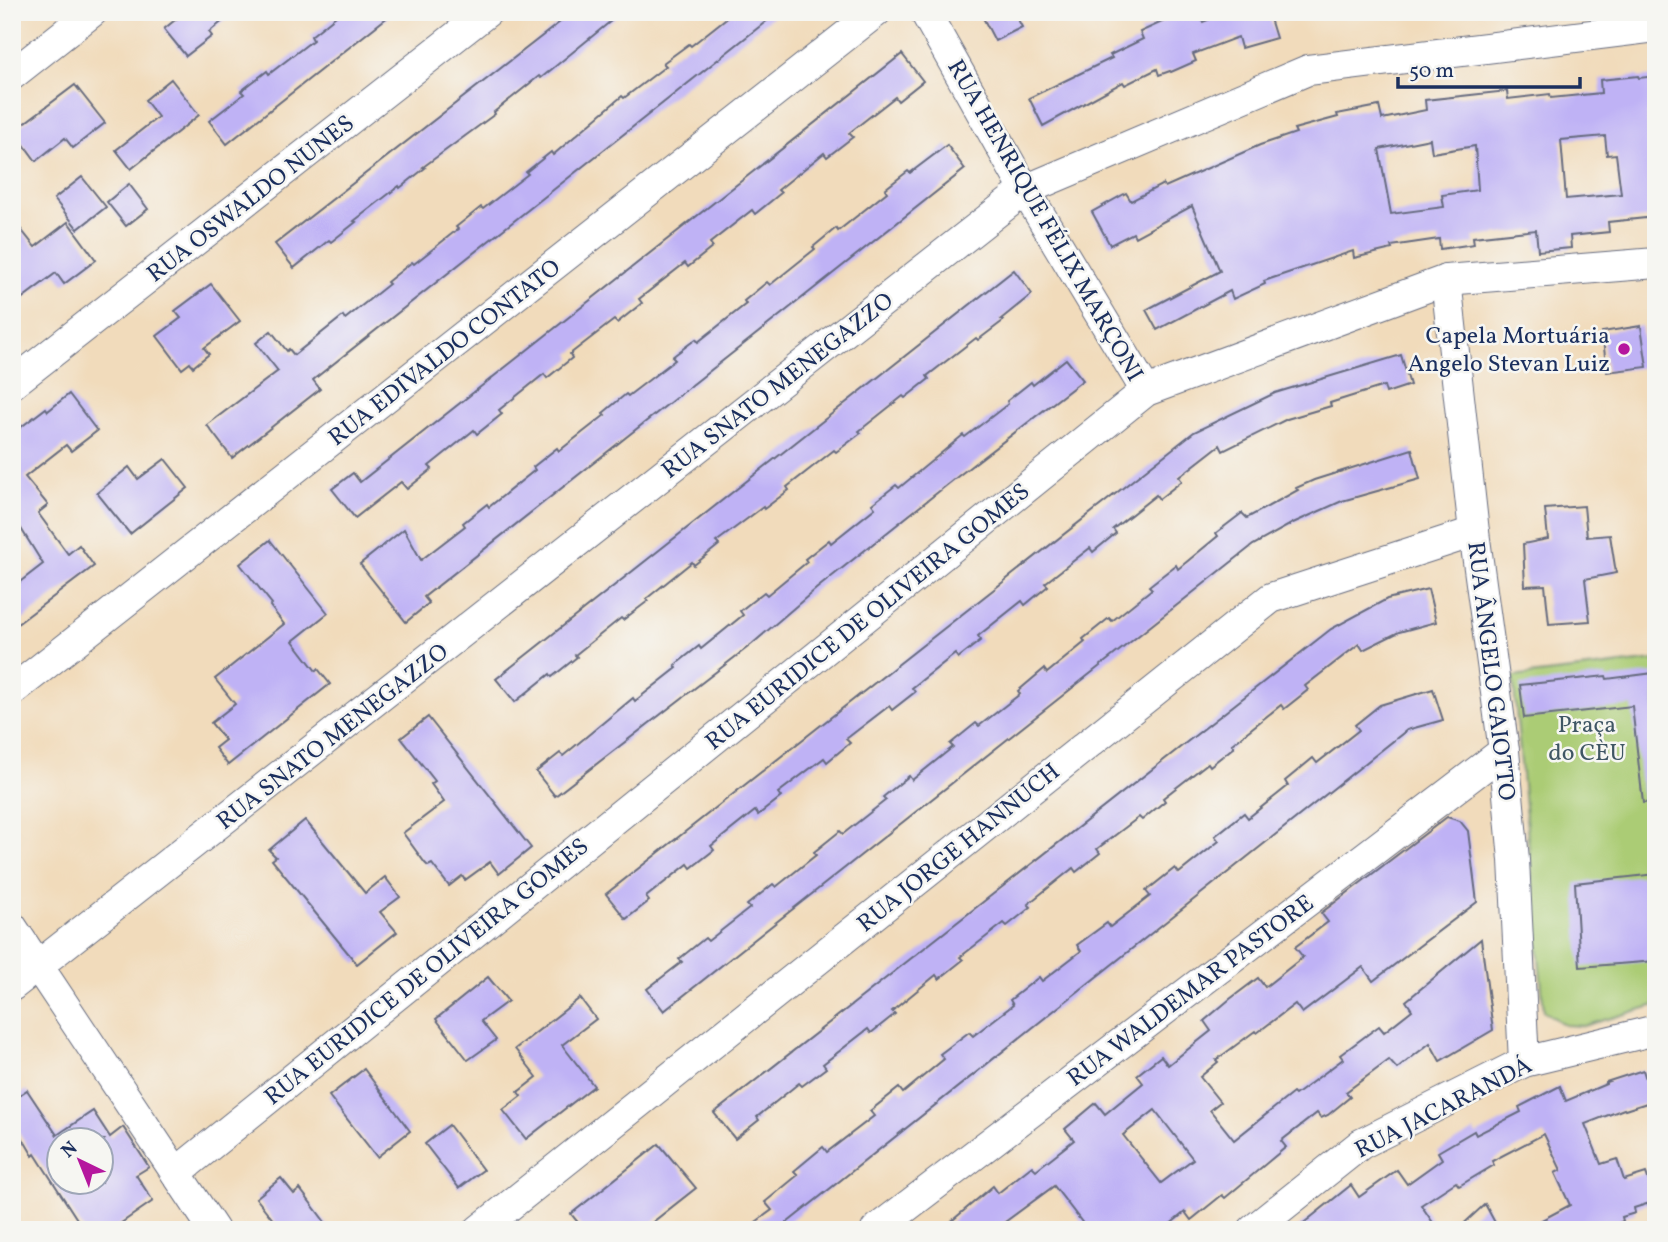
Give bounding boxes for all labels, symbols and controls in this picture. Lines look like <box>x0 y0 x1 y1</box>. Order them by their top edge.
scale bar <box>1398 46 1580 90</box>
street label: RUA HENRIQUE FÉLIX MARÇONI <box>938 54 1151 388</box>
text: 50 m <box>1409 57 1454 86</box>
street label: RUA OSWALDO NUNES <box>140 108 362 291</box>
street label: RUA EDIVALDO CONTATO <box>322 252 569 455</box>
street label: RUA SNATO MENEGAZZO <box>655 285 901 488</box>
place label: Capela Mortuária Angelo Stevan Luiz <box>1408 320 1610 382</box>
marker: Capela Mortuária Angelo Stevan Luiz <box>1616 341 1632 357</box>
street label: RUA EURIDICE DE OLIVEIRA GOMES <box>699 476 1038 759</box>
street label: RUA ÂNGELO GAIOTTO <box>1457 540 1523 803</box>
street label: RUA SNATO MENEGAZZO <box>210 636 456 839</box>
park label: Praça do CÈU <box>1548 709 1626 771</box>
street label: RUA JORGE HANNUCH <box>850 756 1068 941</box>
street label: RUA EURIDICE DE OLIVEIRA GOMES <box>258 831 597 1114</box>
street label: RUA WALDEMAR PASTORE <box>1061 887 1322 1096</box>
street label: RUA JACARANDÁ <box>1349 1049 1539 1168</box>
north arrow <box>46 1126 116 1196</box>
text: N <box>56 1136 84 1164</box>

